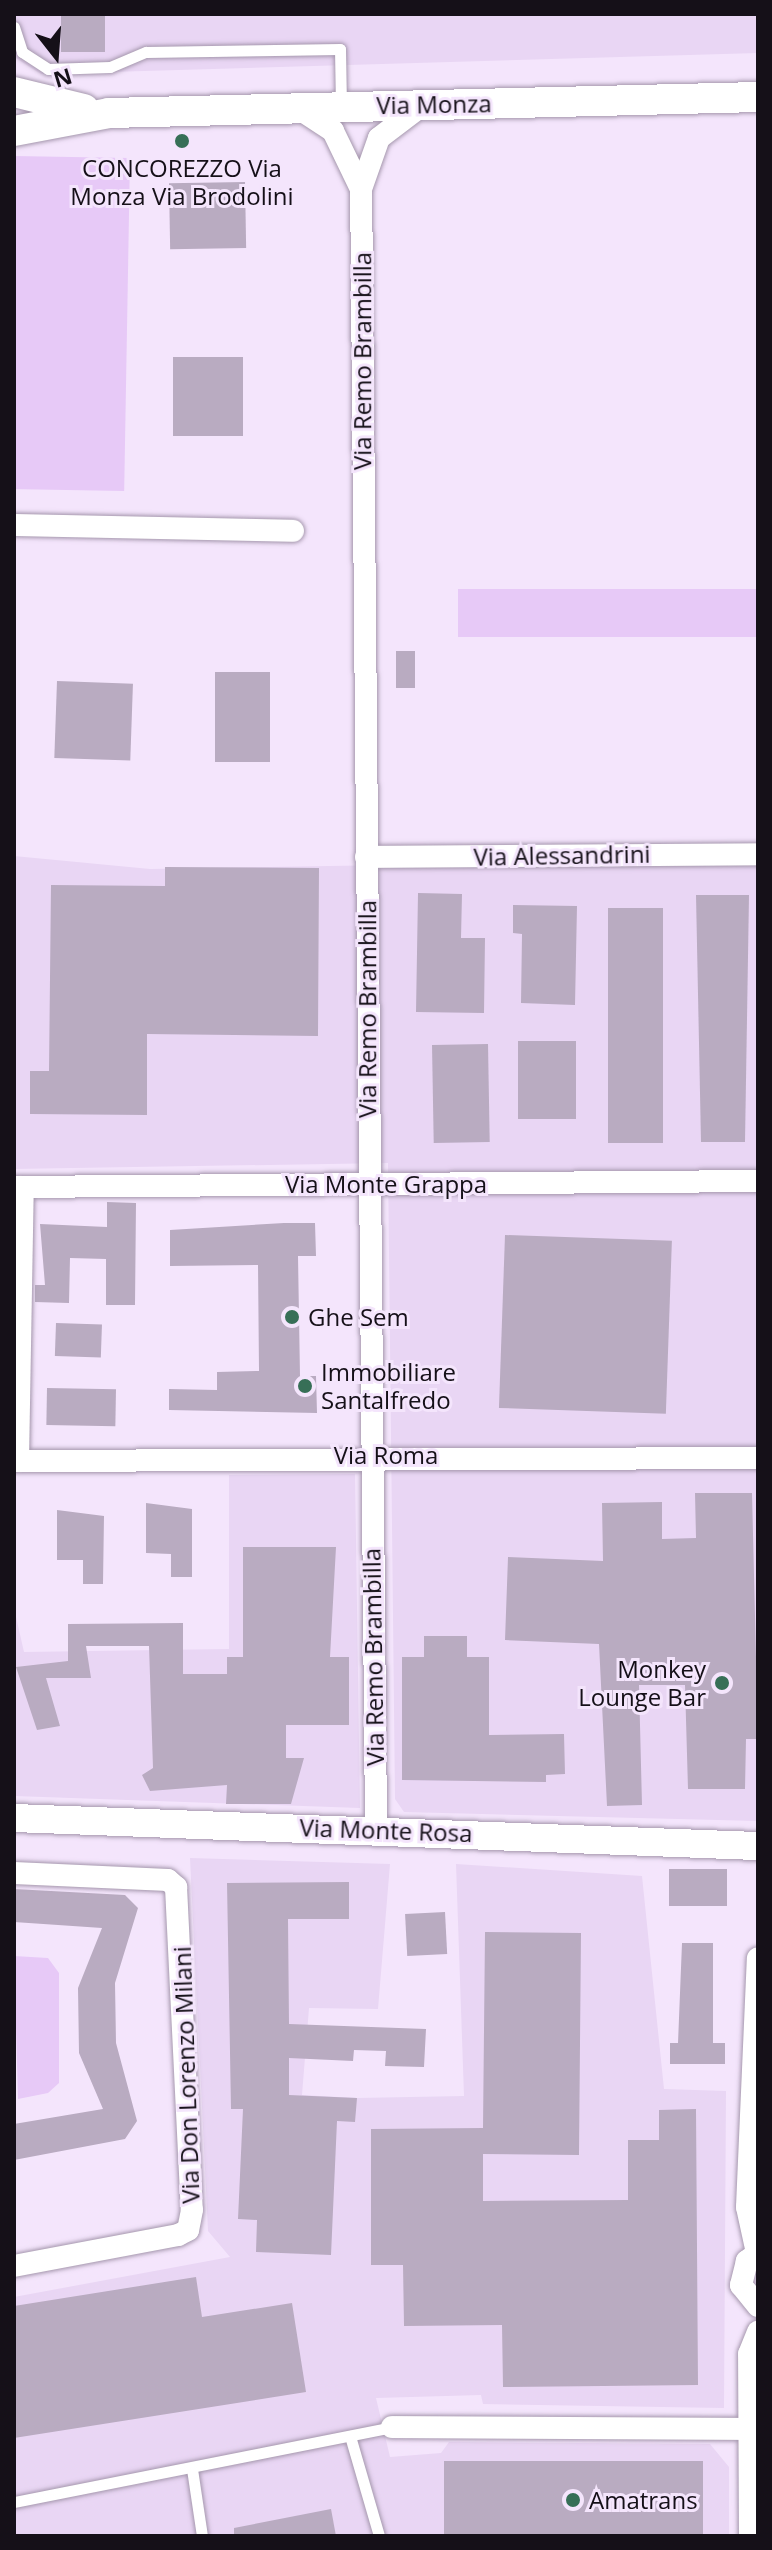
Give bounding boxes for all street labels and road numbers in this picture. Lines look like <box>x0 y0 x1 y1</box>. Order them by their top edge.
street label: Via Monza <box>376 89 492 119</box>
street label: Via Remo Brambilla <box>348 252 376 470</box>
street label: Via Alessandrini <box>473 839 651 871</box>
street label: Via Remo Brambilla <box>353 900 381 1118</box>
street label: Via Monte Grappa <box>285 1170 487 1198</box>
street label: Via Roma <box>334 1441 438 1469</box>
street label: Via Remo Brambilla <box>357 1548 389 1766</box>
street label: Via Monte Rosa <box>299 1813 473 1847</box>
street label: Via Don Lorenzo Milani <box>167 1946 205 2204</box>

